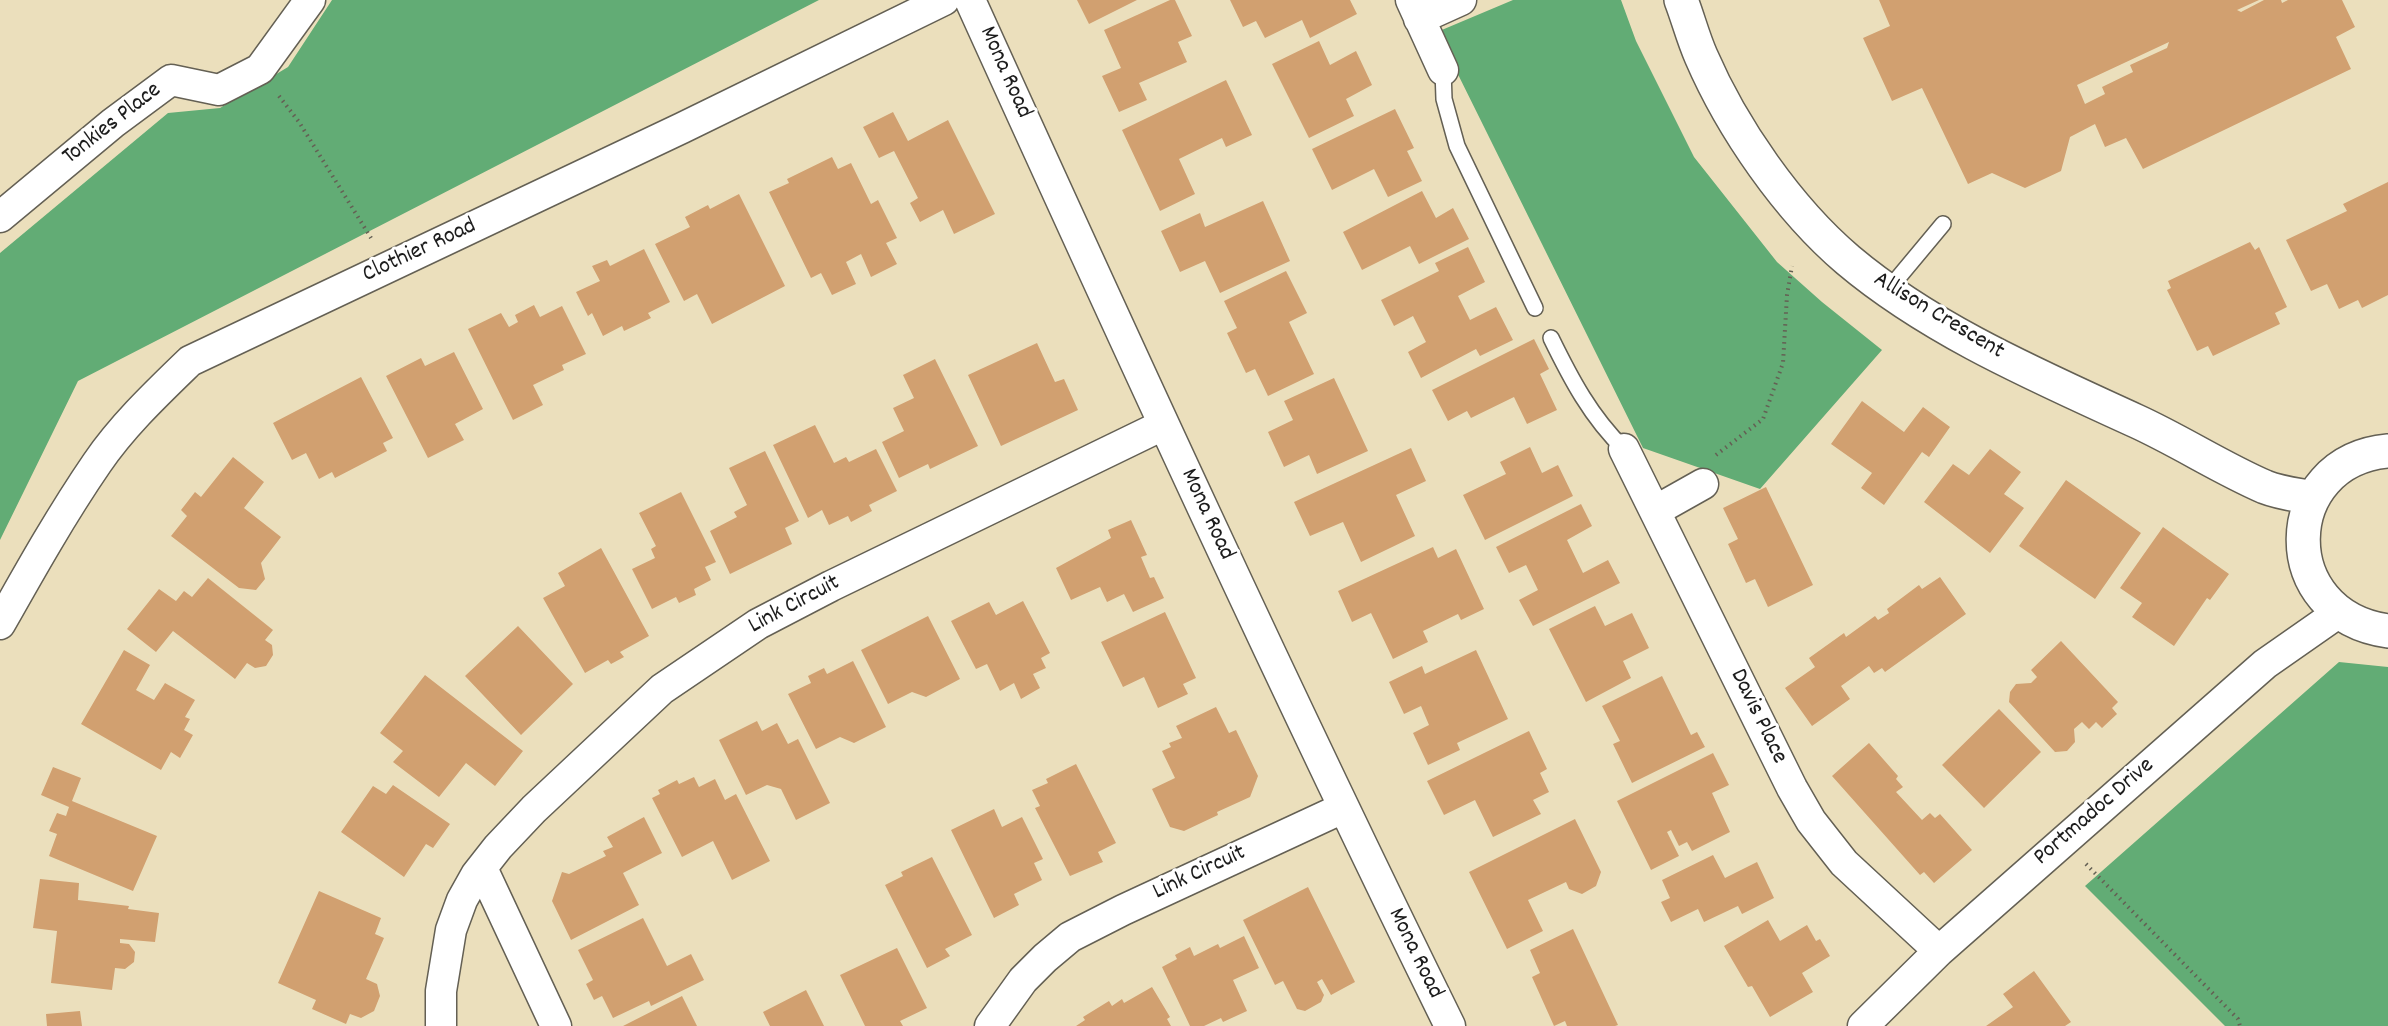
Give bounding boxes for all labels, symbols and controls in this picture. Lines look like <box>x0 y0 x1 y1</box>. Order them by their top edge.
street label: Mona Road <box>971 23 1037 123</box>
street label: Tonkies Place <box>58 77 168 173</box>
street label: Clothier Road <box>358 213 482 291</box>
street label: Allison Crescent <box>1867 267 2009 367</box>
street label: Mona Road <box>1172 465 1240 565</box>
street label: Link Circuit <box>745 570 845 642</box>
street label: Davis Place <box>1722 665 1792 769</box>
street label: Portmadoc Drive <box>2029 753 2161 873</box>
street label: Link Circuit <box>1149 840 1251 908</box>
street label: Mona Road <box>1380 904 1448 1004</box>

